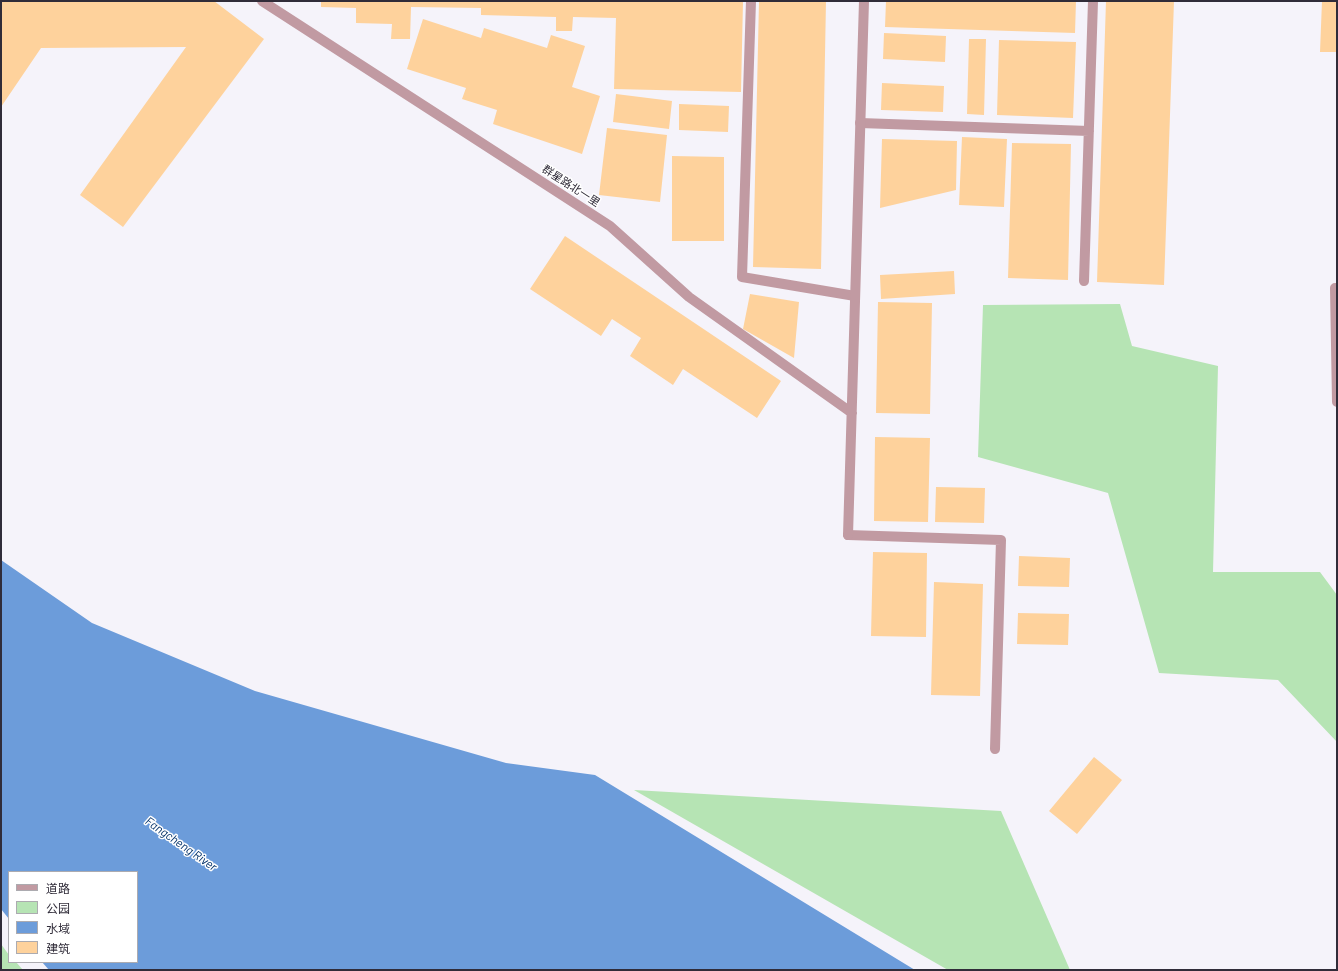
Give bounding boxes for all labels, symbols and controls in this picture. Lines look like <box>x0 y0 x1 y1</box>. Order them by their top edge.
street label: 群星路北一里 <box>540 162 602 210</box>
water label: Fangcheng River <box>142 814 220 874</box>
legend <box>8 871 138 963</box>
text: 道路 <box>46 881 70 895</box>
text: 公园 <box>46 901 70 915</box>
text: 水域 <box>46 921 70 935</box>
text: 建筑 <box>46 941 70 955</box>

